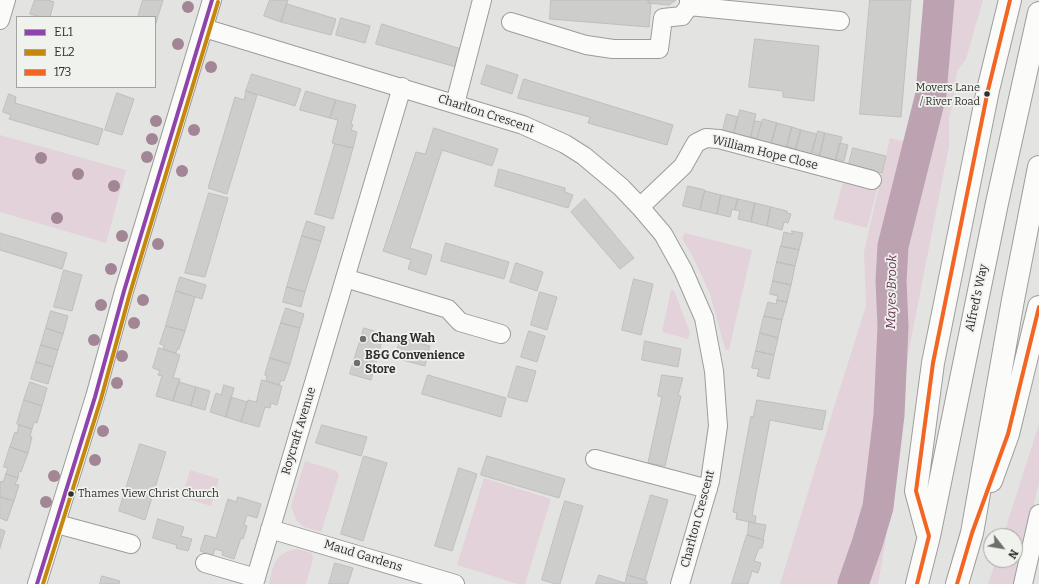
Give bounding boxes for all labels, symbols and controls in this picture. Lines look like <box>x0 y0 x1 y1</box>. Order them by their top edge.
legend <box>16 16 156 88</box>
text: EL1 <box>54 25 73 39</box>
text: EL2 <box>54 45 75 59</box>
text: 173 <box>54 65 71 79</box>
place label: Movers Lane / River Road <box>916 81 980 107</box>
marker: Movers Lane / River Road <box>982 89 992 99</box>
street label: Charlton Crescent <box>436 92 536 136</box>
street label: William Hope Close <box>711 133 819 173</box>
water label: Mayes Brook <box>884 255 900 329</box>
street label: Alfred's Way <box>963 263 991 333</box>
place label: Chang Wah <box>371 332 435 346</box>
marker: Chang Wah <box>358 334 368 344</box>
place label: B&G Convenience Store <box>365 349 465 377</box>
marker: B&G Convenience Store <box>352 358 362 368</box>
street label: Roycraft Avenue <box>279 385 319 477</box>
street label: Charlton Crescent <box>678 469 718 569</box>
place label: Thames View Christ Church <box>78 487 219 501</box>
marker: Thames View Christ Church <box>66 489 76 499</box>
north arrow <box>983 528 1023 568</box>
street label: Maud Gardens <box>322 537 404 575</box>
text: N <box>1005 547 1021 561</box>

